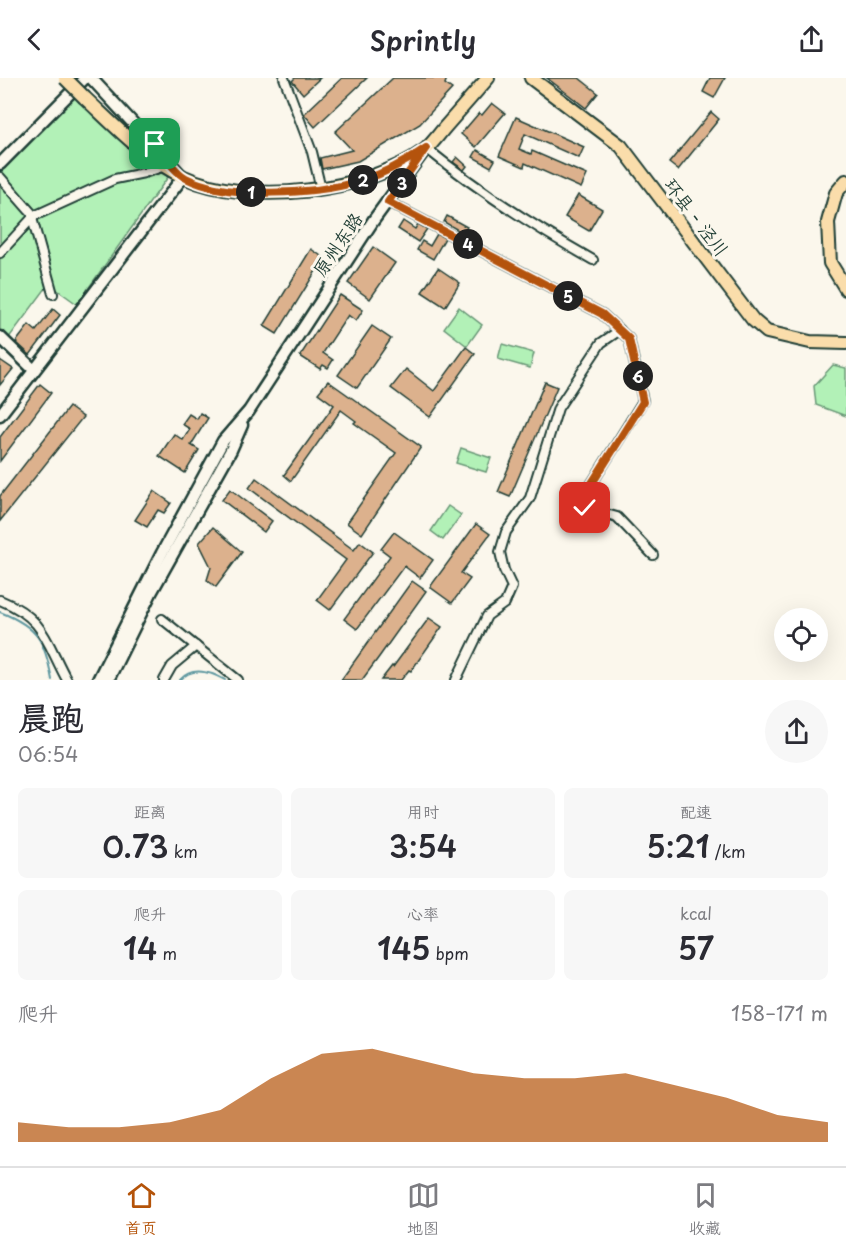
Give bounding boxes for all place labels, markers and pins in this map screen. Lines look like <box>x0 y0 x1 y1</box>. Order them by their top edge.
pin <box>129 118 180 169</box>
pin: 2 <box>348 165 378 195</box>
pin: 3 <box>387 168 417 198</box>
pin: 1 <box>236 177 266 207</box>
pin: 4 <box>453 229 483 259</box>
pin: 5 <box>553 281 583 311</box>
pin: 6 <box>623 361 653 391</box>
pin <box>559 482 610 533</box>

